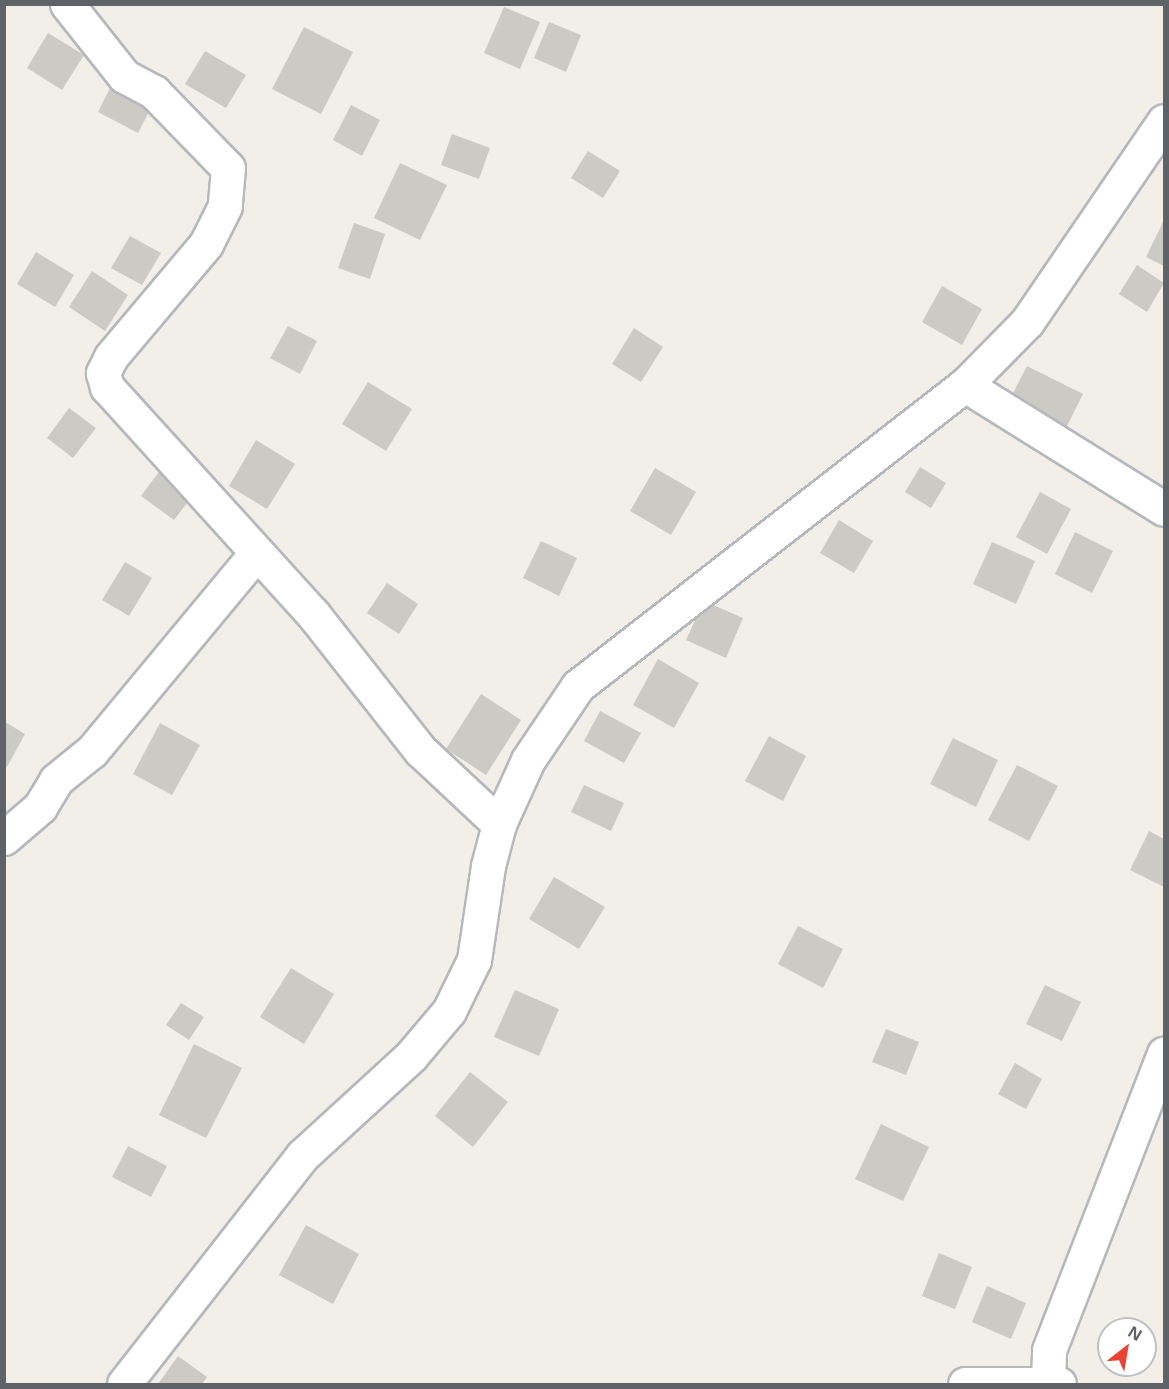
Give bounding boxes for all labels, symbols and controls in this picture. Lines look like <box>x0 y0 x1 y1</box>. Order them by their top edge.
north arrow <box>1097 1317 1157 1377</box>
text: N <box>1124 1321 1146 1346</box>

